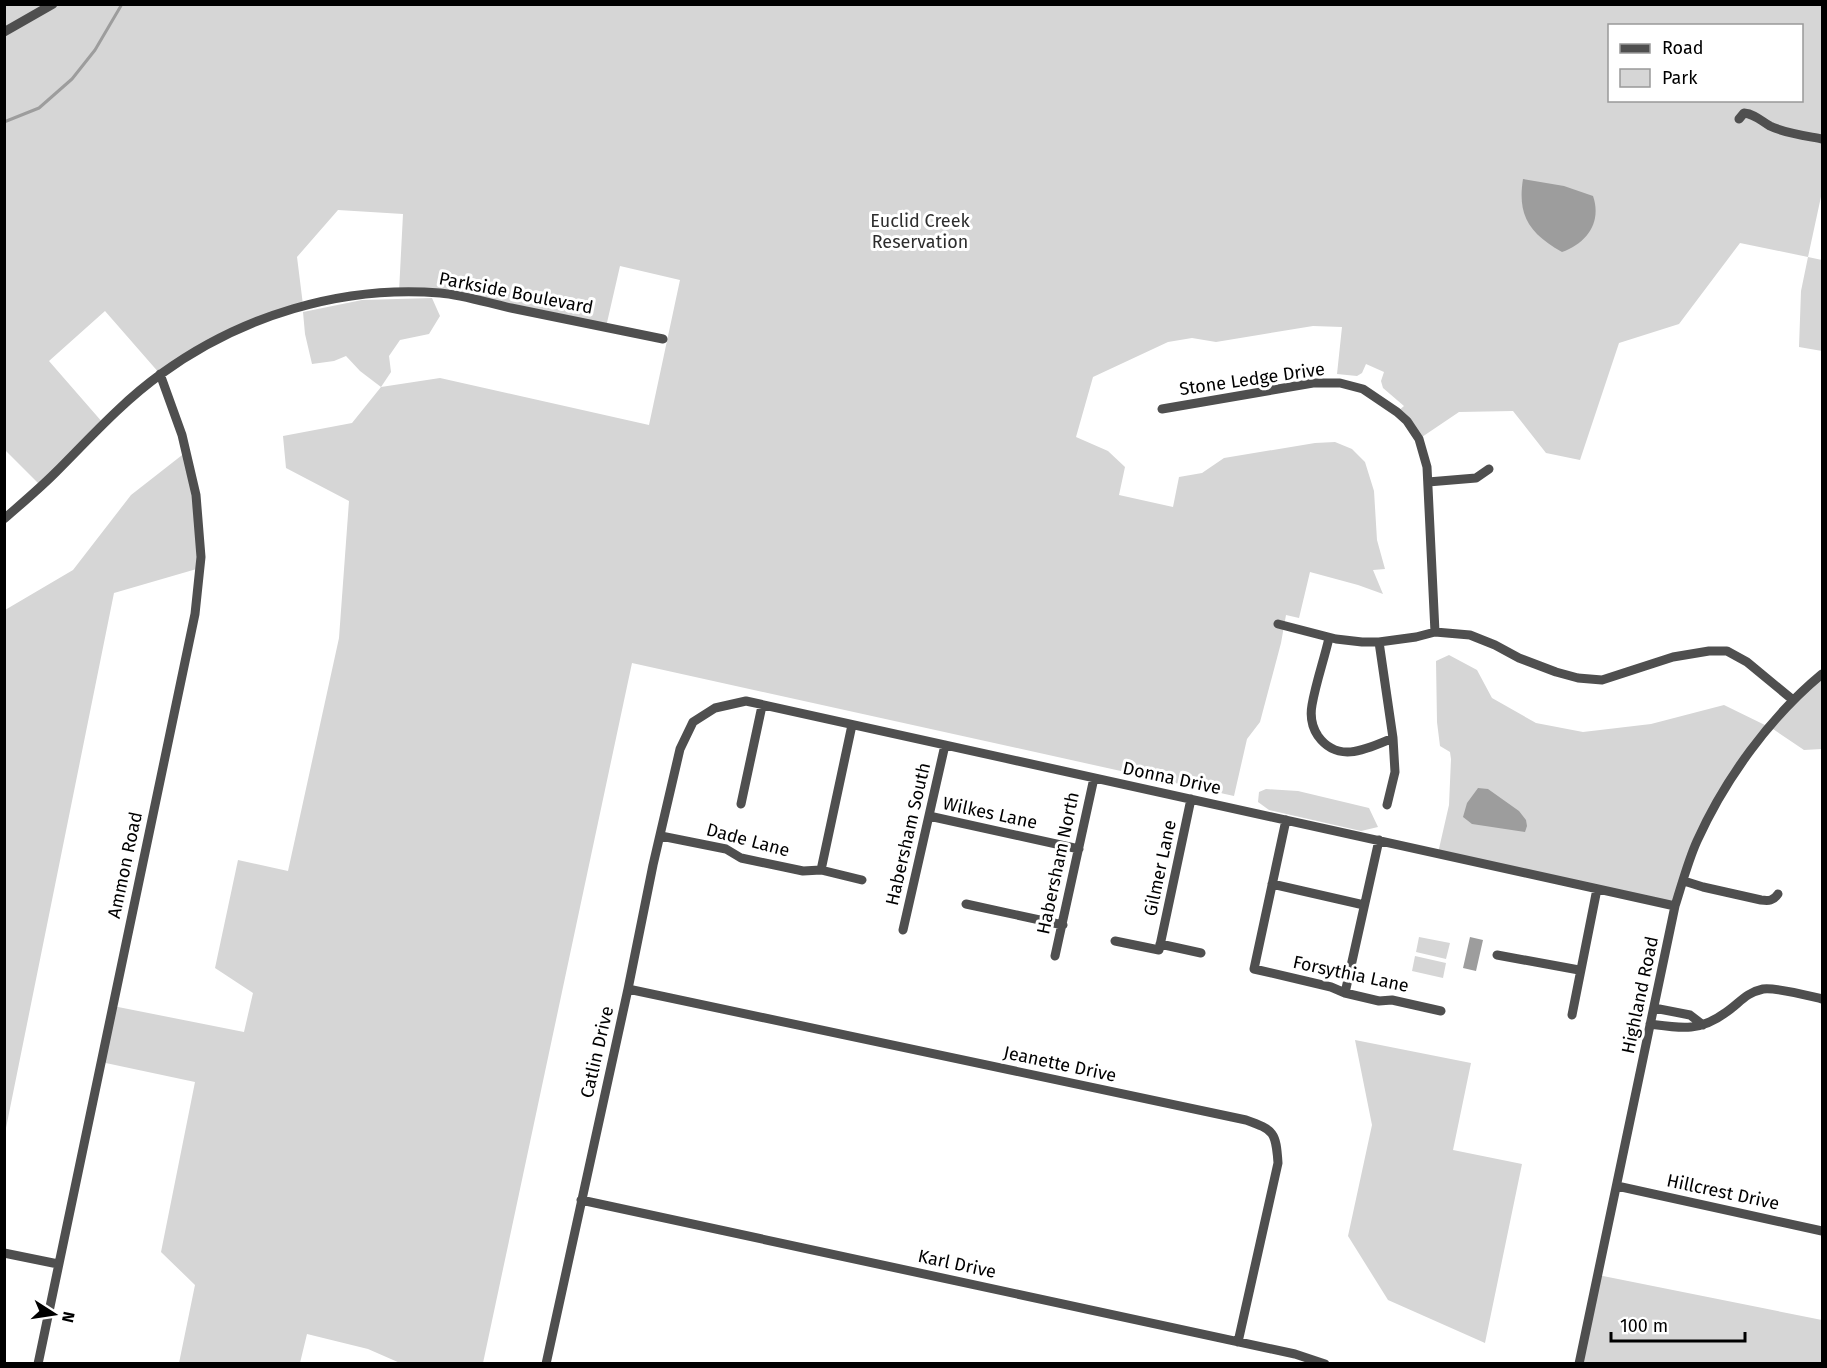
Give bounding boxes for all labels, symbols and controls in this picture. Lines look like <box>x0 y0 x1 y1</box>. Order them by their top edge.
legend <box>1608 24 1803 102</box>
text: Road <box>1662 37 1704 59</box>
text: Park <box>1662 67 1698 89</box>
park label: Euclid Creek Reservation <box>870 210 970 253</box>
street label: Parkside Boulevard <box>437 267 595 319</box>
street label: Stone Ledge Drive <box>1178 358 1326 400</box>
street label: Donna Drive <box>1121 757 1223 799</box>
street label: Habersham South <box>881 760 935 908</box>
street label: Habersham North <box>1032 790 1084 936</box>
street label: Wilkes Lane <box>941 792 1039 834</box>
street label: Ammon Road <box>103 810 147 920</box>
street label: Dade Lane <box>704 818 792 862</box>
street label: Gilmer Lane <box>1139 818 1181 918</box>
street label: Highland Road <box>1617 934 1663 1056</box>
street label: Forsythia Lane <box>1291 951 1411 997</box>
street label: Catlin Drive <box>576 1004 618 1100</box>
street label: Jeanette Drive <box>1002 1041 1118 1087</box>
street label: Hillcrest Drive <box>1665 1169 1781 1215</box>
street label: Karl Drive <box>916 1245 998 1283</box>
north arrow <box>24 1284 84 1344</box>
scale bar <box>1611 1305 1744 1343</box>
text: N <box>58 1310 79 1324</box>
text: 100 m <box>1620 1315 1668 1337</box>

